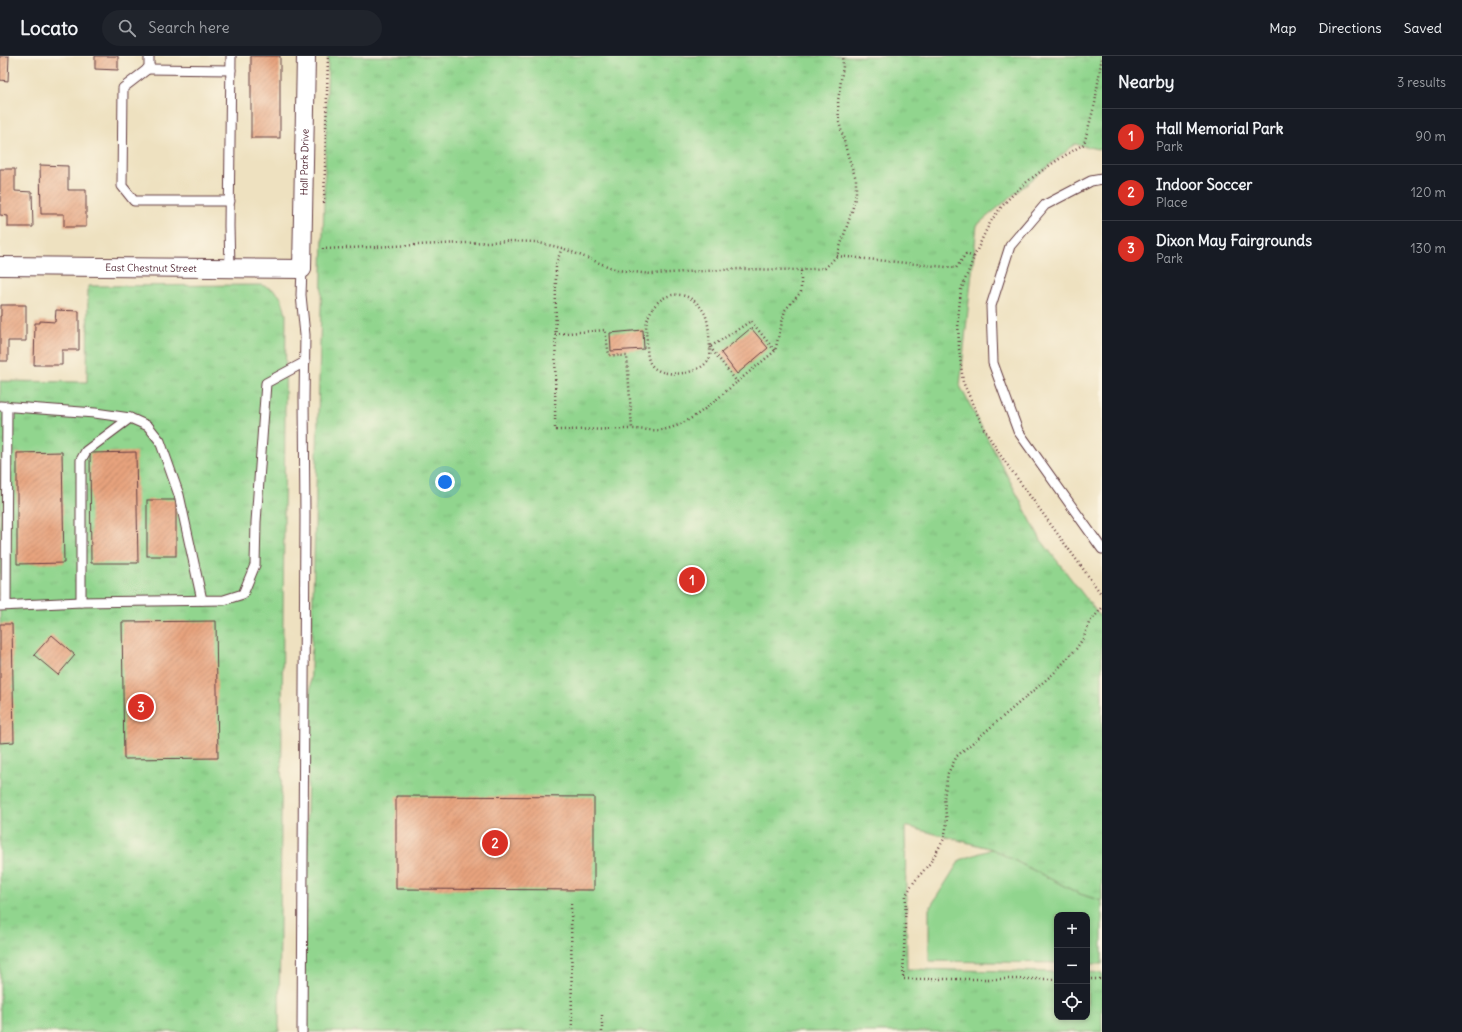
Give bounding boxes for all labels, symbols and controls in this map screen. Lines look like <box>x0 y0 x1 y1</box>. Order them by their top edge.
search box <box>102 10 382 46</box>
text: Locato <box>20 16 78 40</box>
icon: search <box>116 17 138 39</box>
text: Search here <box>148 18 230 37</box>
text: Map <box>1269 19 1296 37</box>
text: Directions <box>1318 19 1382 37</box>
text: Saved <box>1404 19 1442 37</box>
text: Nearby <box>1118 71 1174 93</box>
text: 3 results <box>1397 74 1446 91</box>
text: Hall Memorial Park <box>1156 119 1283 138</box>
text: 1 <box>1128 128 1134 145</box>
text: 90 m <box>1415 128 1446 145</box>
street label: Hall Park Drive <box>297 129 312 195</box>
text: Park <box>1156 138 1183 155</box>
text: Indoor Soccer <box>1156 175 1252 194</box>
text: 2 <box>1127 184 1135 201</box>
text: 120 m <box>1411 184 1446 201</box>
text: Place <box>1156 194 1187 211</box>
text: Dixon May Fairgrounds <box>1156 231 1312 250</box>
text: 3 <box>1127 240 1135 257</box>
text: 130 m <box>1410 240 1446 257</box>
text: Park <box>1156 250 1183 267</box>
street label: East Chestnut Street <box>105 261 197 275</box>
your location <box>435 472 455 492</box>
pin: 1 <box>679 565 705 595</box>
pin: 3 <box>128 692 154 722</box>
pin: 2 <box>482 828 508 858</box>
map controls <box>1054 912 1090 1020</box>
button: + <box>1054 912 1090 948</box>
button: − <box>1054 948 1090 984</box>
button: locate <box>1054 984 1090 1020</box>

